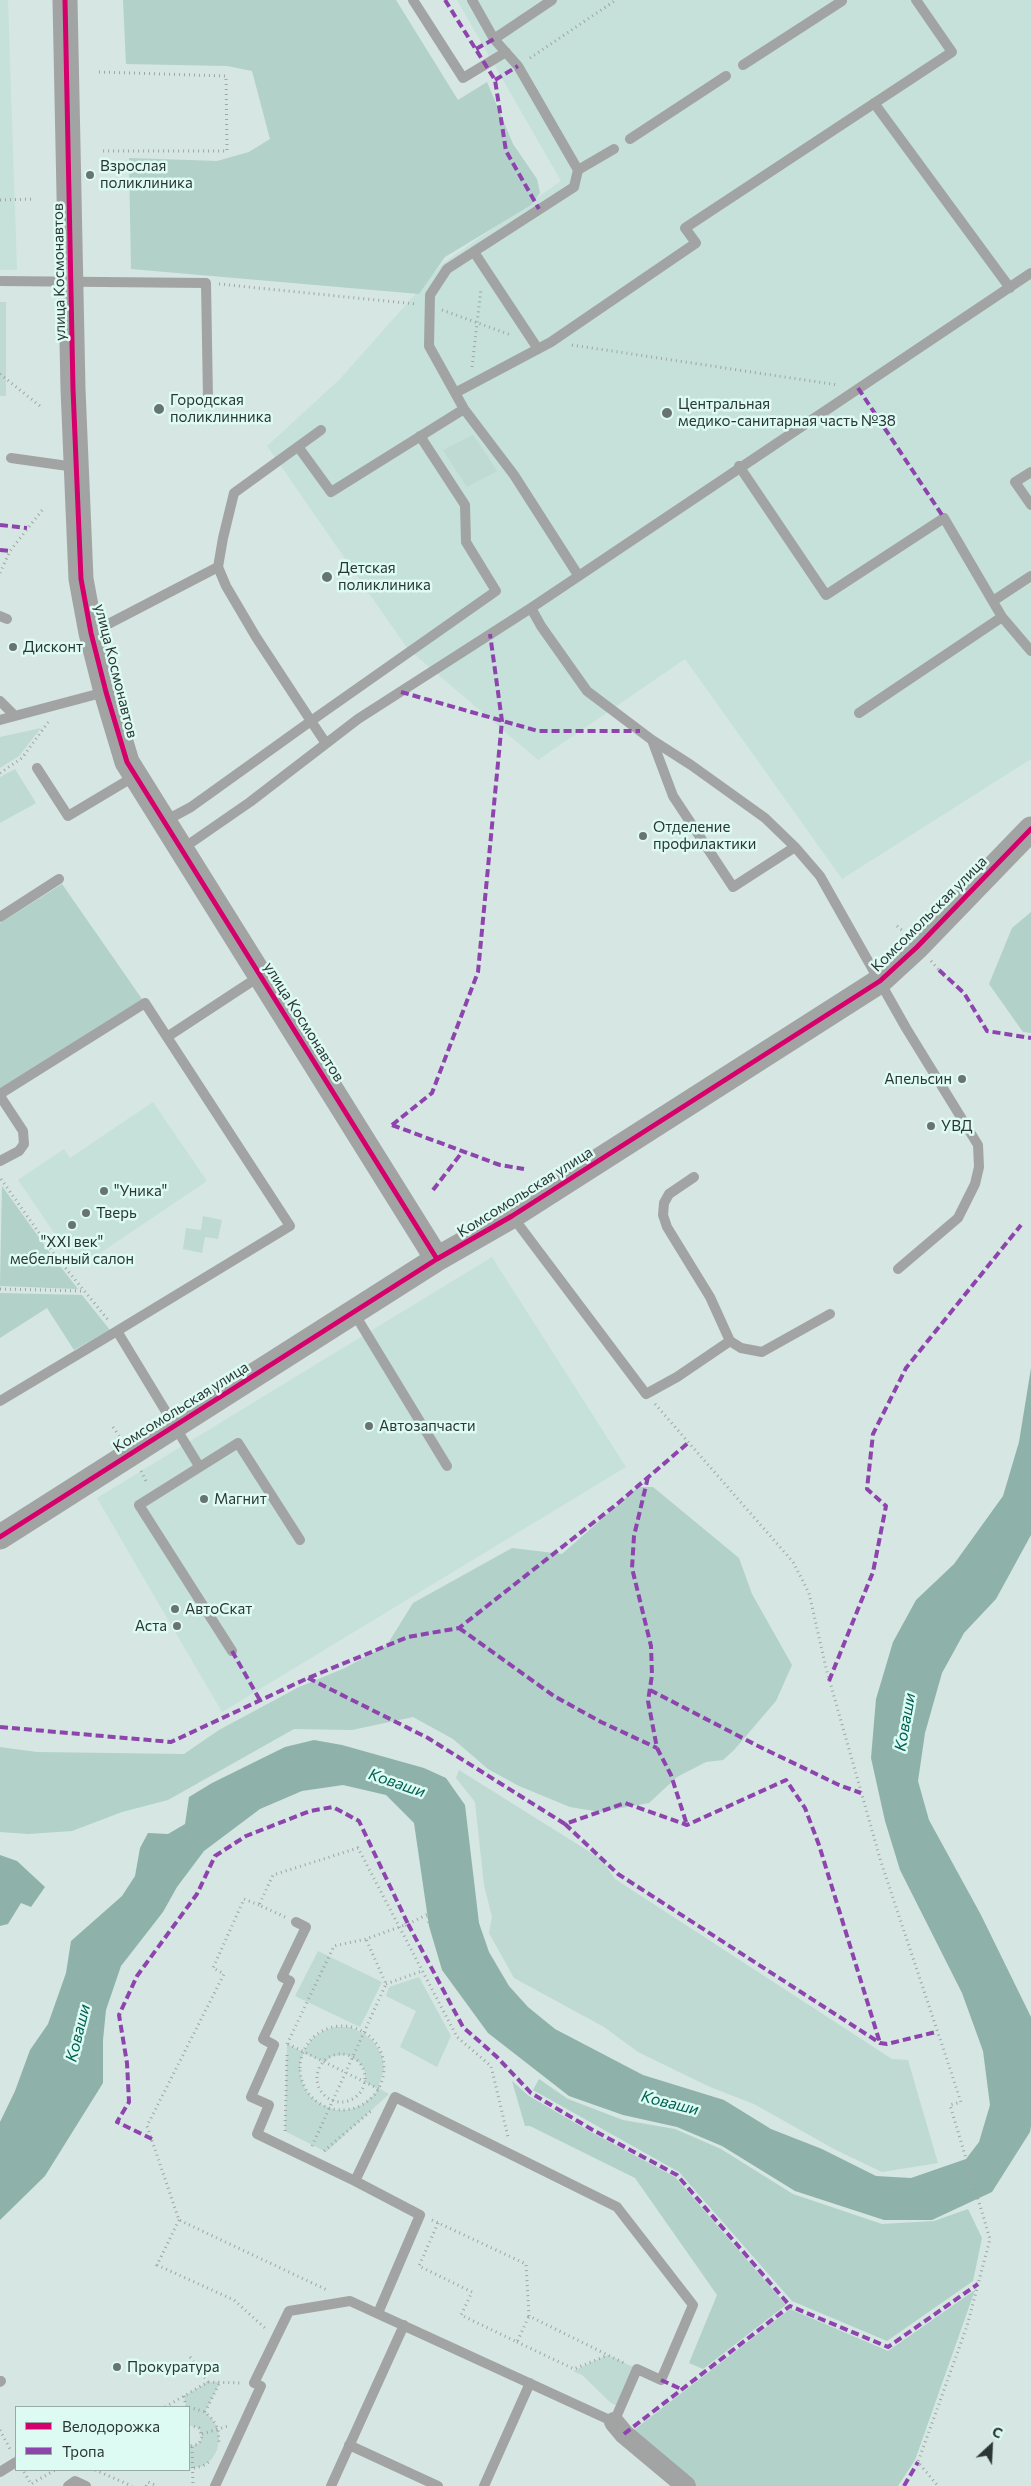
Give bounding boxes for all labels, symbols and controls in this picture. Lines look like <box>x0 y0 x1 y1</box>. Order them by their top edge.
place label: Взрослая поликлиника <box>100 157 193 192</box>
marker: Взрослая поликлиника <box>84 169 96 181</box>
street label: улица Космонавтов <box>49 203 69 341</box>
place label: Городская поликлинника <box>170 391 271 426</box>
place label: Центральная медико-санитарная часть №38 <box>678 395 896 430</box>
marker: Городская поликлинника <box>152 402 166 416</box>
marker: Центральная медико-санитарная часть №38 <box>660 406 674 420</box>
place label: Детская поликлиника <box>338 559 431 594</box>
marker: Детская поликлиника <box>320 570 334 584</box>
street label: улица Космонавтов <box>91 602 141 740</box>
place label: Дисконт <box>23 638 83 656</box>
marker: Дисконт <box>7 641 19 653</box>
place label: Отделение профилактики <box>653 818 756 853</box>
marker: Отделение профилактики <box>637 830 649 842</box>
street label: Комсомольская улица <box>867 852 991 976</box>
street label: улица Космонавтов <box>260 959 348 1085</box>
place label: Апельсин <box>884 1070 952 1088</box>
marker: Апельсин <box>956 1073 968 1085</box>
place label: УВД <box>941 1117 973 1135</box>
marker: УВД <box>925 1120 937 1132</box>
street label: Комсомольская улица <box>454 1143 596 1241</box>
place label: "Уника" <box>114 1182 167 1200</box>
marker: "Уника" <box>98 1185 110 1197</box>
place label: Тверь <box>96 1204 137 1222</box>
marker: Тверь <box>80 1207 92 1219</box>
marker: "XXI век" мебельный салон <box>66 1219 78 1231</box>
place label: "XXI век" мебельный салон <box>10 1233 134 1268</box>
street label: Комсомольская улица <box>110 1358 252 1456</box>
place label: Автозапчасти <box>379 1417 476 1435</box>
marker: Автозапчасти <box>363 1420 375 1432</box>
place label: Магнит <box>214 1490 267 1508</box>
marker: Магнит <box>198 1493 210 1505</box>
place label: АвтоСкат <box>185 1600 252 1618</box>
marker: АвтоСкат <box>169 1603 181 1615</box>
place label: Аста <box>135 1617 167 1635</box>
marker: Аста <box>171 1620 183 1632</box>
water label: Коваши <box>890 1691 920 1753</box>
water label: Коваши <box>366 1764 428 1802</box>
water label: Коваши <box>62 2002 94 2064</box>
water label: Коваши <box>639 2087 701 2119</box>
place label: Прокуратура <box>127 2358 220 2376</box>
marker: Прокуратура <box>111 2361 123 2373</box>
legend <box>15 2406 190 2471</box>
text: Велодорожка <box>62 2417 160 2435</box>
north arrow <box>966 2421 1016 2471</box>
text: С <box>990 2422 1005 2442</box>
text: Тропа <box>62 2442 104 2460</box>

